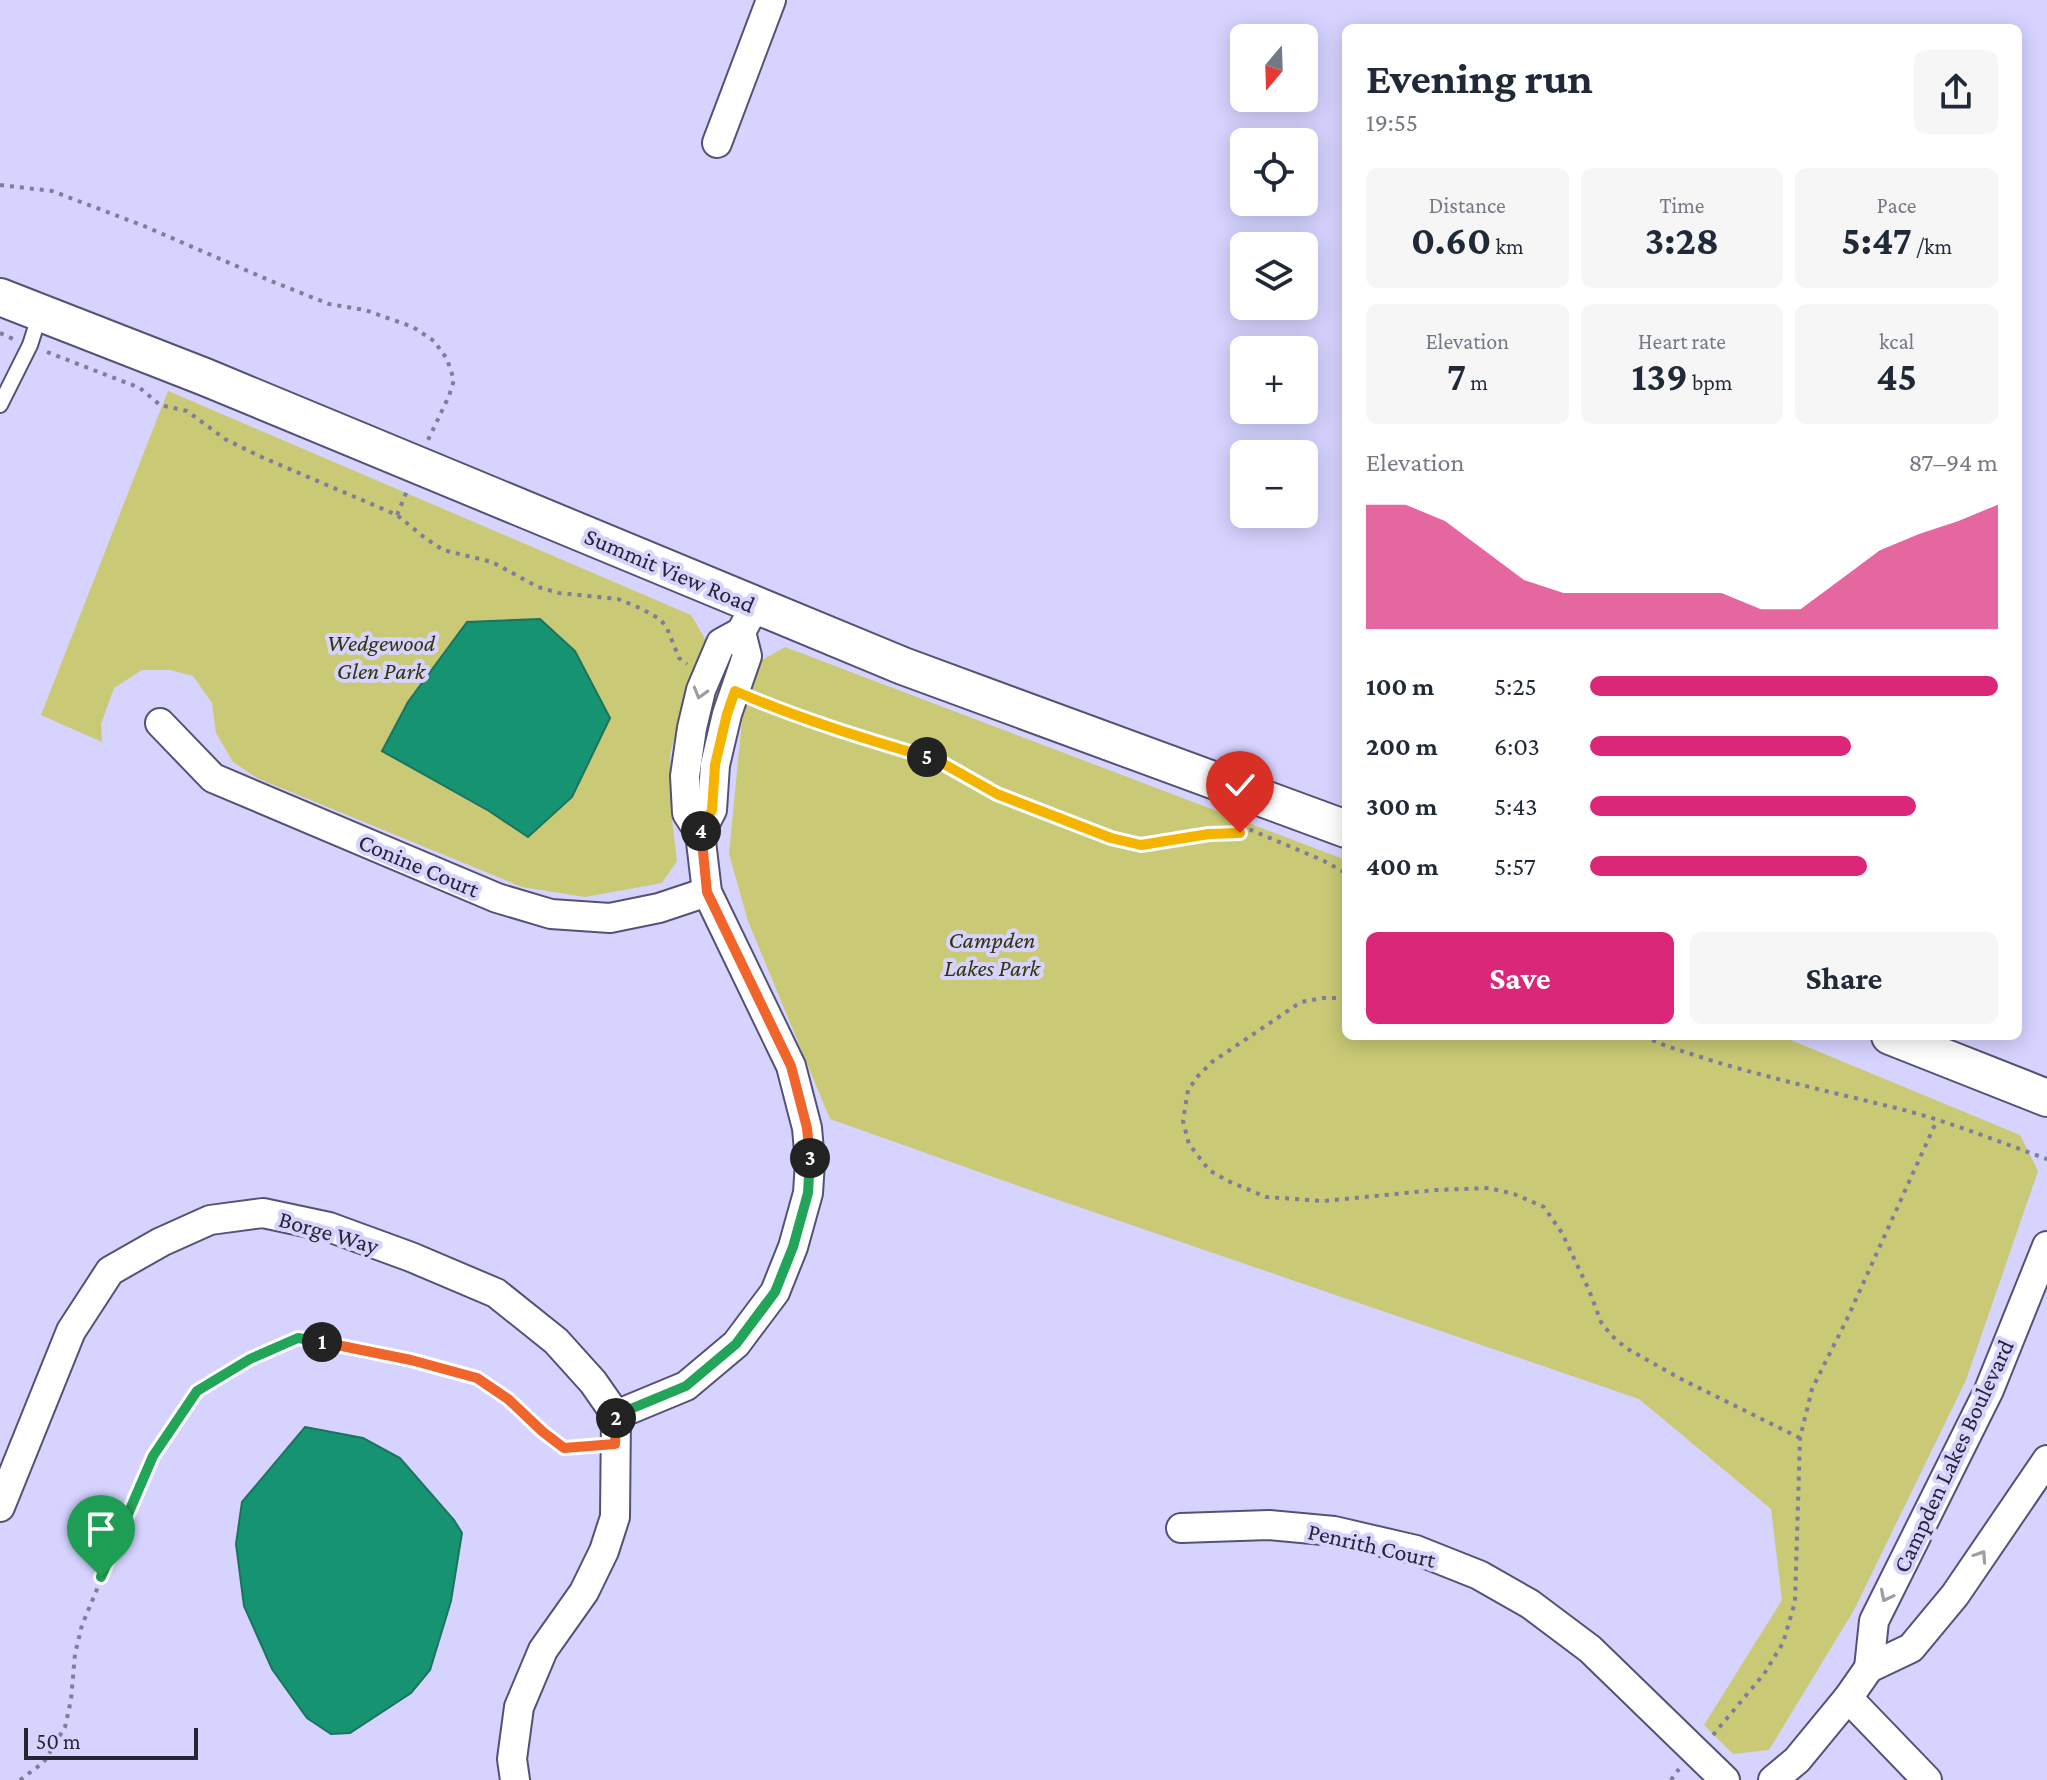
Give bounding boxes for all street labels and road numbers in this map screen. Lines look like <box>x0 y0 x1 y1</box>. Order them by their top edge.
street label: Summit View Road <box>581 522 759 618</box>
street label: Conine Court <box>355 828 484 903</box>
street label: Borge Way <box>276 1205 383 1259</box>
street label: Campden Lakes Boulevard <box>1887 1335 2019 1577</box>
street label: Penrith Court <box>1305 1517 1440 1573</box>

